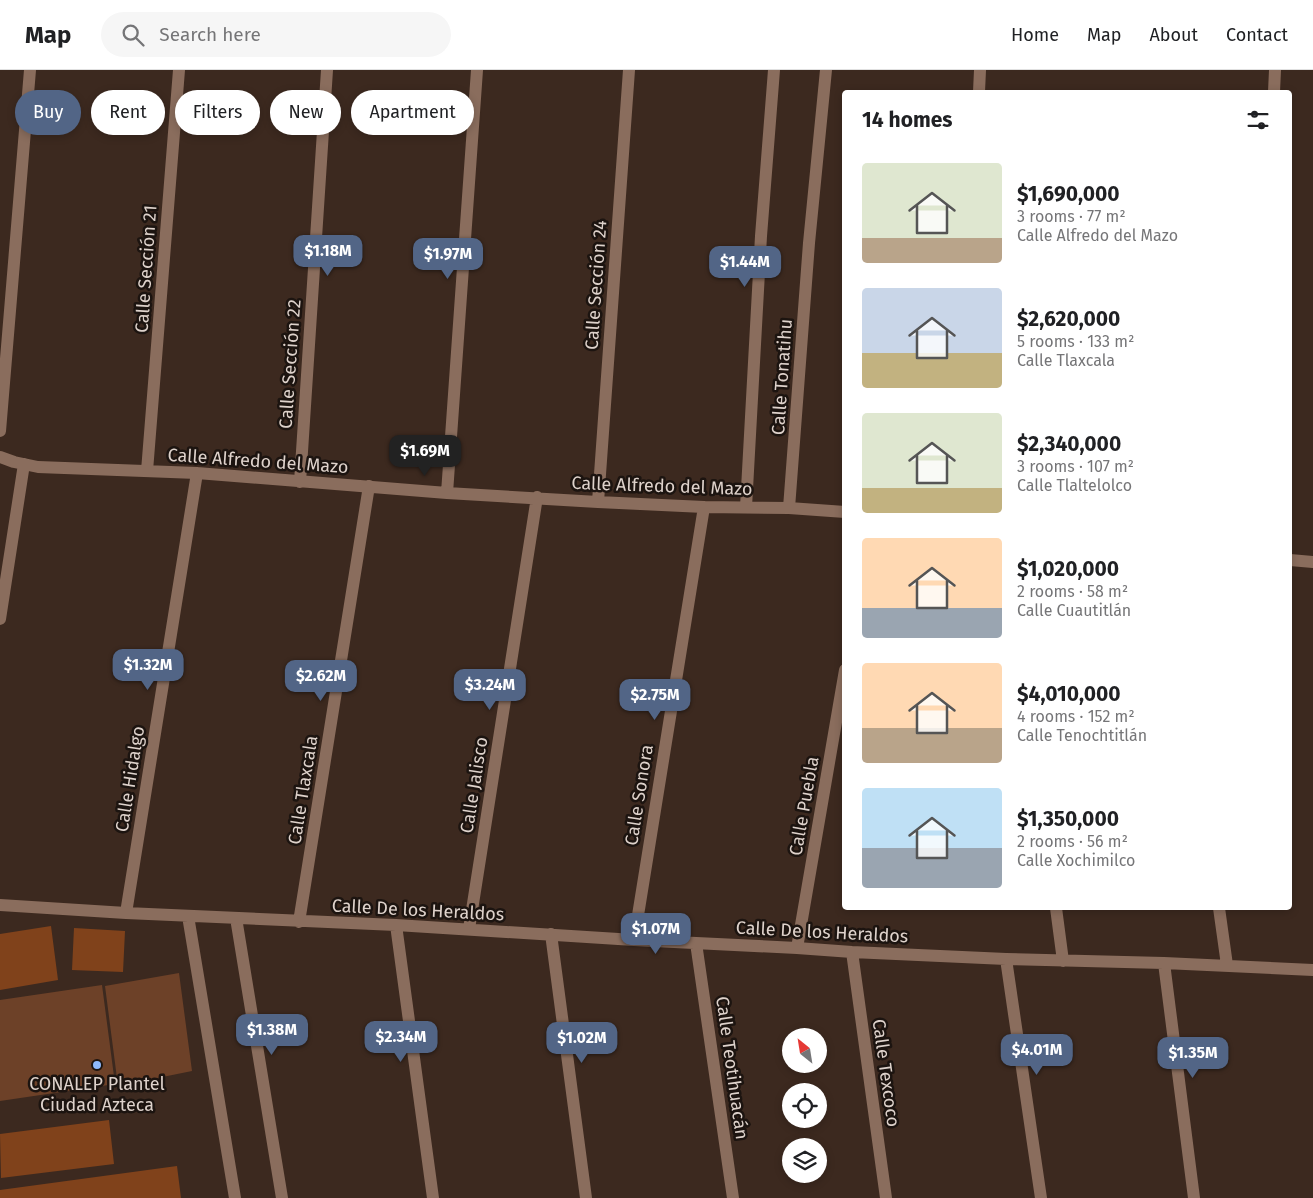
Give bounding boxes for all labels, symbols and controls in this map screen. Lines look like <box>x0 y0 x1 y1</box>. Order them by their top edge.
search box <box>101 12 451 57</box>
text: Map <box>25 21 71 49</box>
icon: search <box>119 21 147 49</box>
text: Search here <box>159 23 261 46</box>
text: Home <box>1011 24 1059 46</box>
text: Map <box>1087 24 1121 46</box>
text: About <box>1149 24 1198 46</box>
text: Contact <box>1226 24 1288 46</box>
chip: Buy <box>15 90 81 135</box>
chip: Rent <box>91 90 165 135</box>
chip: Filters <box>175 90 260 135</box>
chip: New <box>270 90 341 135</box>
chip: Apartment <box>351 90 474 135</box>
icon: filters <box>1244 106 1272 134</box>
text: 14 homes <box>862 107 952 133</box>
text: $1,690,000 <box>1017 181 1120 207</box>
icon: home <box>902 183 962 243</box>
street label: Calle Sección 21 <box>131 204 161 334</box>
text: 3 rooms · 77 m² <box>1017 207 1126 226</box>
street label: Calle Sección 24 <box>580 219 612 351</box>
text: Calle Alfredo del Mazo <box>1017 226 1178 245</box>
pin: $1.18M <box>287 234 369 277</box>
pin: $1.97M <box>407 238 489 280</box>
text: $1.18M <box>304 241 352 260</box>
text: $1.97M <box>424 244 472 263</box>
pin: $1.44M <box>704 246 786 288</box>
text: $1.44M <box>720 252 770 271</box>
street label: Calle Sección 22 <box>275 298 306 429</box>
text: $2,620,000 <box>1017 306 1120 332</box>
icon: home <box>902 308 962 368</box>
street label: Calle Tonatihu <box>767 318 797 436</box>
text: 5 rooms · 133 m² <box>1017 332 1134 351</box>
text: Calle Tlaxcala <box>1017 351 1115 370</box>
text: $2,340,000 <box>1017 431 1121 457</box>
icon: home <box>902 433 962 493</box>
pin: $1.69M <box>384 434 466 477</box>
text: $1.69M <box>400 441 450 460</box>
street label: Calle Alfredo del Mazo <box>167 444 349 478</box>
text: 3 rooms · 107 m² <box>1017 457 1134 476</box>
street label: Calle Alfredo del Mazo <box>571 472 753 500</box>
text: Calle Tlaltelolco <box>1017 476 1132 495</box>
text: $1,020,000 <box>1017 556 1119 582</box>
icon: home <box>902 558 962 618</box>
text: 2 rooms · 58 m² <box>1017 582 1128 601</box>
text: Calle Cuautitlán <box>1017 601 1131 620</box>
pin: $1.32M <box>107 648 189 691</box>
text: $1.32M <box>124 655 172 674</box>
pin: $2.62M <box>280 660 362 702</box>
text: $2.62M <box>296 666 346 685</box>
pin: $3.24M <box>449 668 531 711</box>
text: $3.24M <box>465 675 515 694</box>
pin: $2.75M <box>614 678 696 721</box>
text: $4,010,000 <box>1017 681 1121 707</box>
icon: home <box>902 683 962 743</box>
text: $2.75M <box>630 685 680 704</box>
text: 4 rooms · 152 m² <box>1017 707 1135 726</box>
street label: Calle Hidalgo <box>111 724 149 834</box>
text: Calle Tenochtitlán <box>1017 726 1147 745</box>
street label: Calle Tlaxcala <box>284 734 322 846</box>
street label: Calle Jalisco <box>456 735 492 835</box>
street label: Calle Sonora <box>620 743 658 847</box>
street label: Calle Puebla <box>784 755 824 857</box>
text: $1,350,000 <box>1017 806 1119 832</box>
icon: home <box>902 808 962 868</box>
text: 2 rooms · 56 m² <box>1017 832 1128 851</box>
text: Calle Xochimilco <box>1017 851 1135 870</box>
street label: Calle De los Heraldos <box>331 895 505 925</box>
pin: $1.07M <box>615 912 697 955</box>
street label: Calle De los Heraldos <box>735 917 909 947</box>
text: $1.07M <box>632 919 680 938</box>
street label: Calle Teotihuacán <box>711 995 753 1141</box>
pin: $1.38M <box>231 1014 313 1056</box>
street label: Calle Texcoco <box>868 1018 904 1128</box>
text: $1.38M <box>247 1020 297 1039</box>
pin: $2.34M <box>360 1020 442 1063</box>
pin: $1.02M <box>541 1022 623 1064</box>
text: $2.34M <box>376 1027 426 1046</box>
text: $1.02M <box>557 1028 607 1047</box>
north arrow <box>782 1028 828 1072</box>
map controls <box>782 1028 827 1183</box>
pin: $4.01M <box>996 1034 1078 1076</box>
pin: $1.35M <box>1152 1036 1234 1079</box>
text: $4.01M <box>1012 1040 1062 1059</box>
text: $1.35M <box>1168 1043 1218 1062</box>
marker: CONALEP Plantel Ciudad Azteca <box>91 1059 103 1071</box>
place label: CONALEP Plantel Ciudad Azteca <box>29 1073 165 1116</box>
button: locate <box>782 1083 827 1128</box>
button: layers <box>782 1138 827 1183</box>

